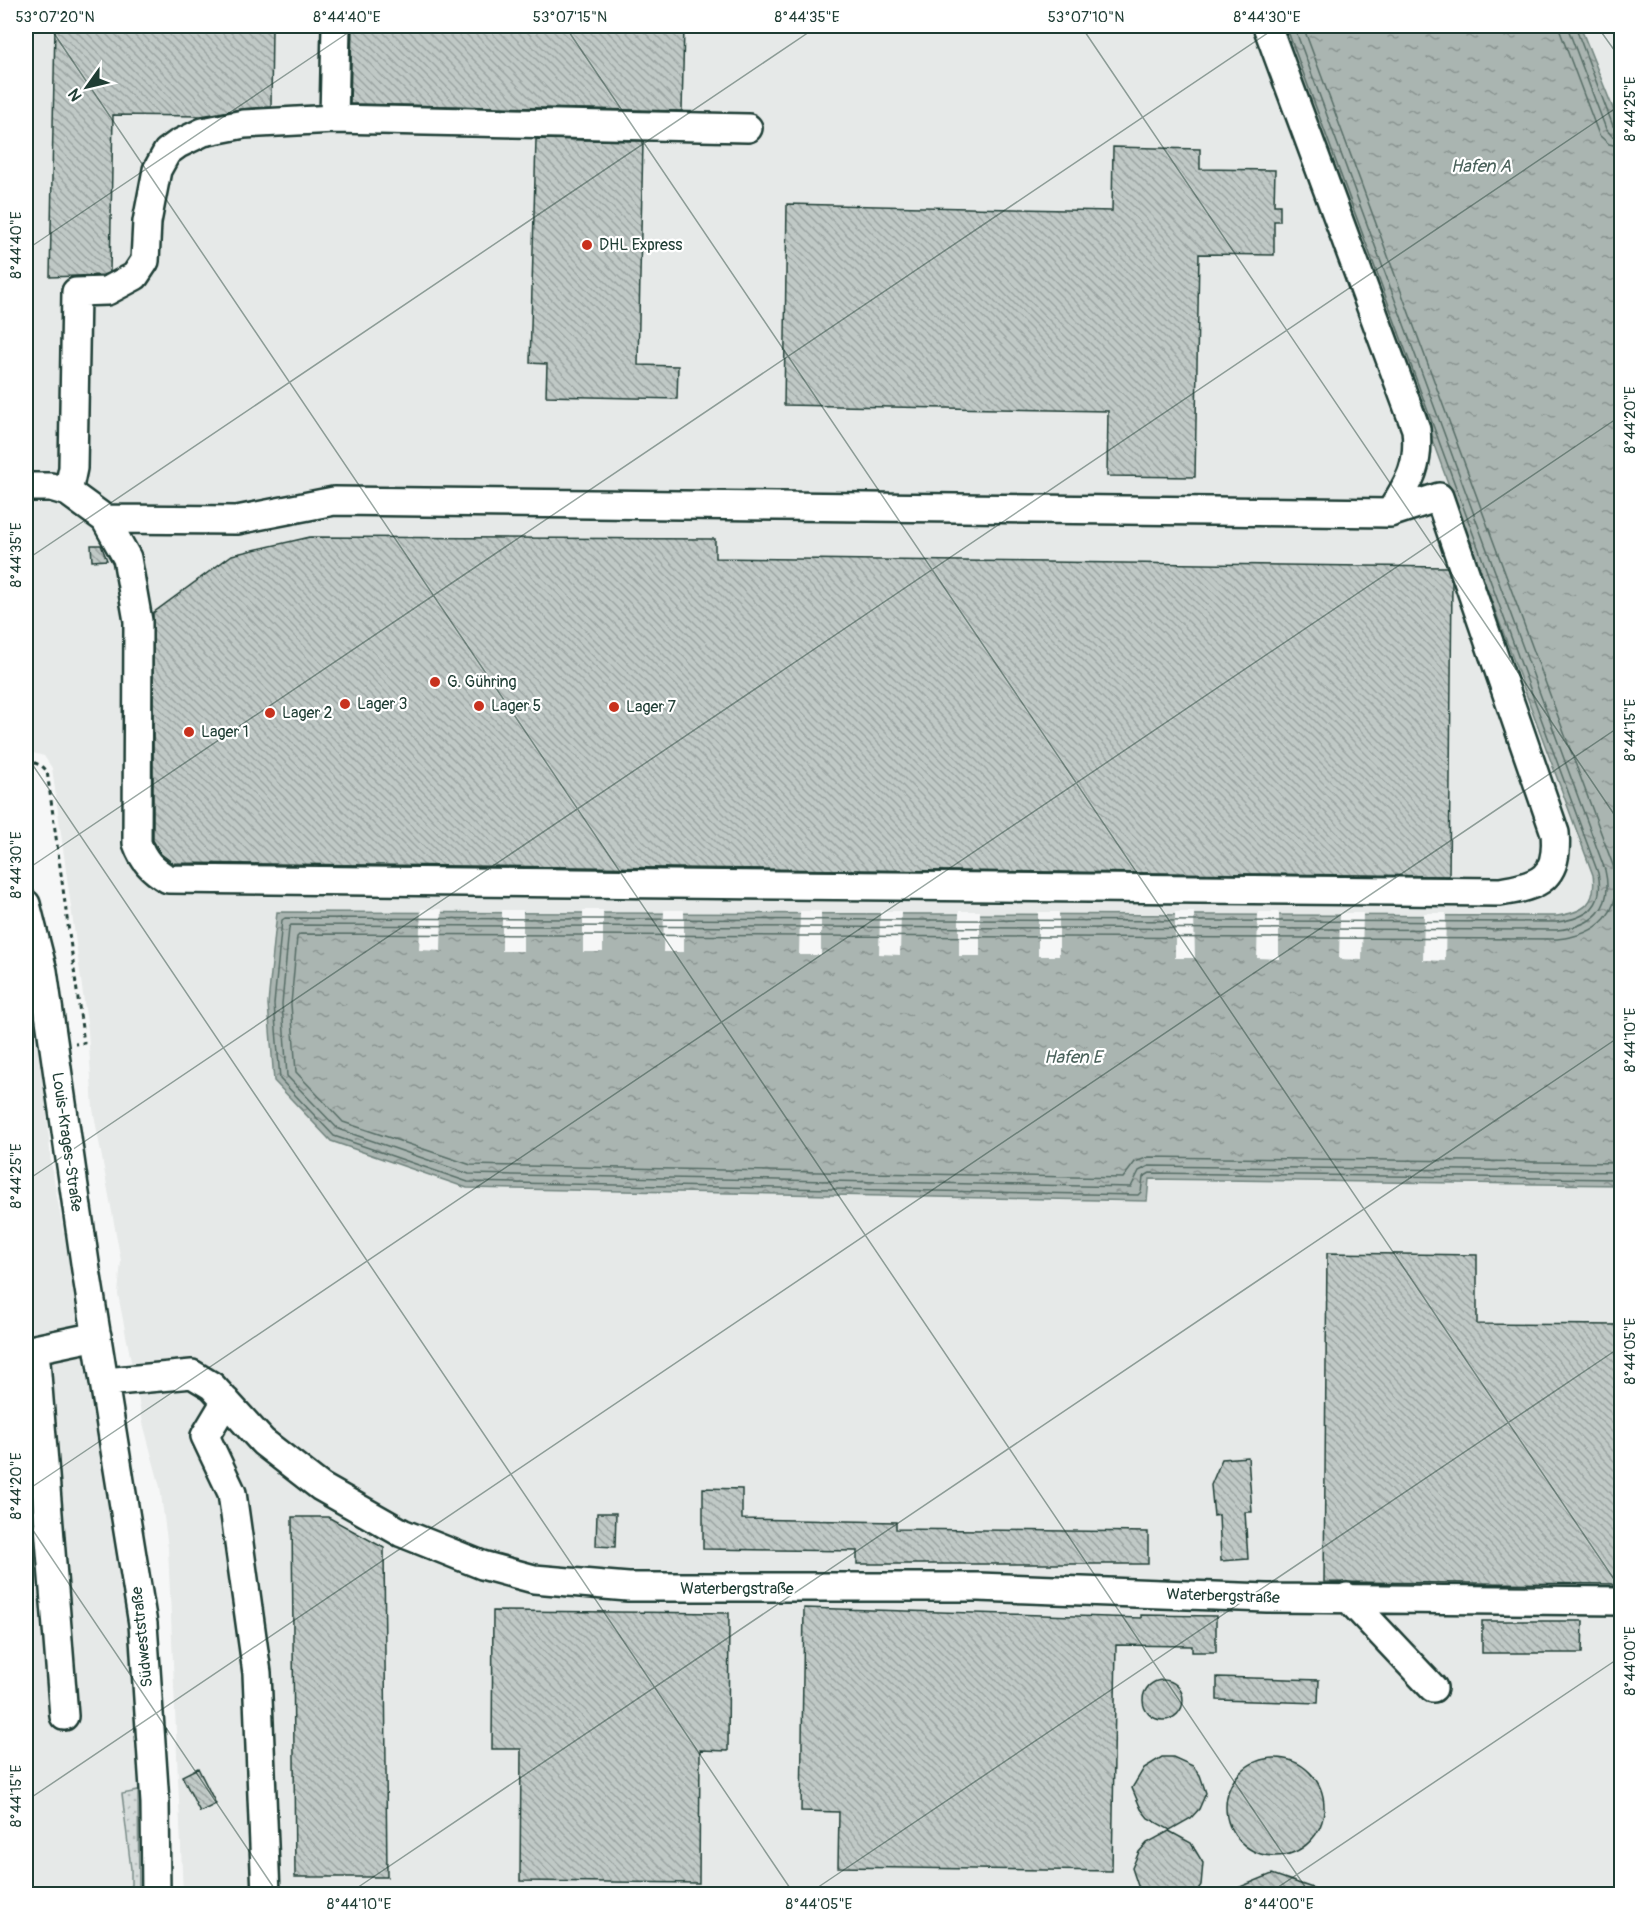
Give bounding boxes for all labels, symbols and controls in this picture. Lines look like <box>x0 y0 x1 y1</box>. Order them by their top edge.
text: 53°07'20"N <box>15 8 95 27</box>
text: 8°44'40"E <box>313 8 381 27</box>
text: 53°07'15"N <box>533 8 607 27</box>
text: 8°44'35"E <box>775 8 840 27</box>
text: 53°07'10"N <box>1048 8 1124 27</box>
text: 8°44'30"E <box>1233 8 1301 27</box>
north arrow <box>57 57 117 117</box>
text: 8°44'25"E <box>1621 76 1640 141</box>
text: N <box>64 85 87 105</box>
water label: Hafen A <box>1451 155 1511 178</box>
text: 8°44'40"E <box>7 211 26 279</box>
place label: DHL Express <box>599 235 682 255</box>
marker: DHL Express <box>580 238 594 252</box>
text: 8°44'20"E <box>1621 386 1640 454</box>
text: 8°44'35"E <box>7 522 26 587</box>
place label: G. Gühring <box>447 672 517 692</box>
marker: G. Gühring <box>428 675 442 689</box>
place label: Lager 3 <box>357 694 408 714</box>
place label: Lager 5 <box>491 696 541 716</box>
marker: Lager 3 <box>338 697 352 711</box>
place label: Lager 7 <box>626 697 677 717</box>
marker: Lager 5 <box>472 699 486 713</box>
text: 8°44'15"E <box>1621 699 1640 761</box>
marker: Lager 7 <box>607 700 621 714</box>
place label: Lager 2 <box>282 703 333 723</box>
marker: Lager 2 <box>263 706 277 720</box>
place label: Lager 1 <box>201 722 249 742</box>
marker: Lager 1 <box>182 725 196 739</box>
text: 8°44'30"E <box>7 831 26 899</box>
text: 8°44'10"E <box>1621 1008 1640 1072</box>
water label: Hafen E <box>1044 1046 1105 1069</box>
street label: Louis-Krages-Straße <box>47 1071 87 1213</box>
text: 8°44'25"E <box>7 1143 26 1208</box>
text: 8°44'05"E <box>1621 1317 1640 1384</box>
text: 8°44'20"E <box>7 1452 26 1520</box>
street label: Waterbergstraße <box>680 1579 794 1599</box>
street label: Waterbergstraße <box>1166 1584 1280 1608</box>
street label: Südweststraße <box>127 1586 157 1688</box>
text: 8°44'00"E <box>1621 1626 1640 1695</box>
text: 8°44'15"E <box>7 1765 26 1827</box>
text: 8°44'10"E <box>327 1895 391 1914</box>
text: 8°44'05"E <box>786 1895 853 1914</box>
text: 8°44'00"E <box>1245 1895 1314 1914</box>

